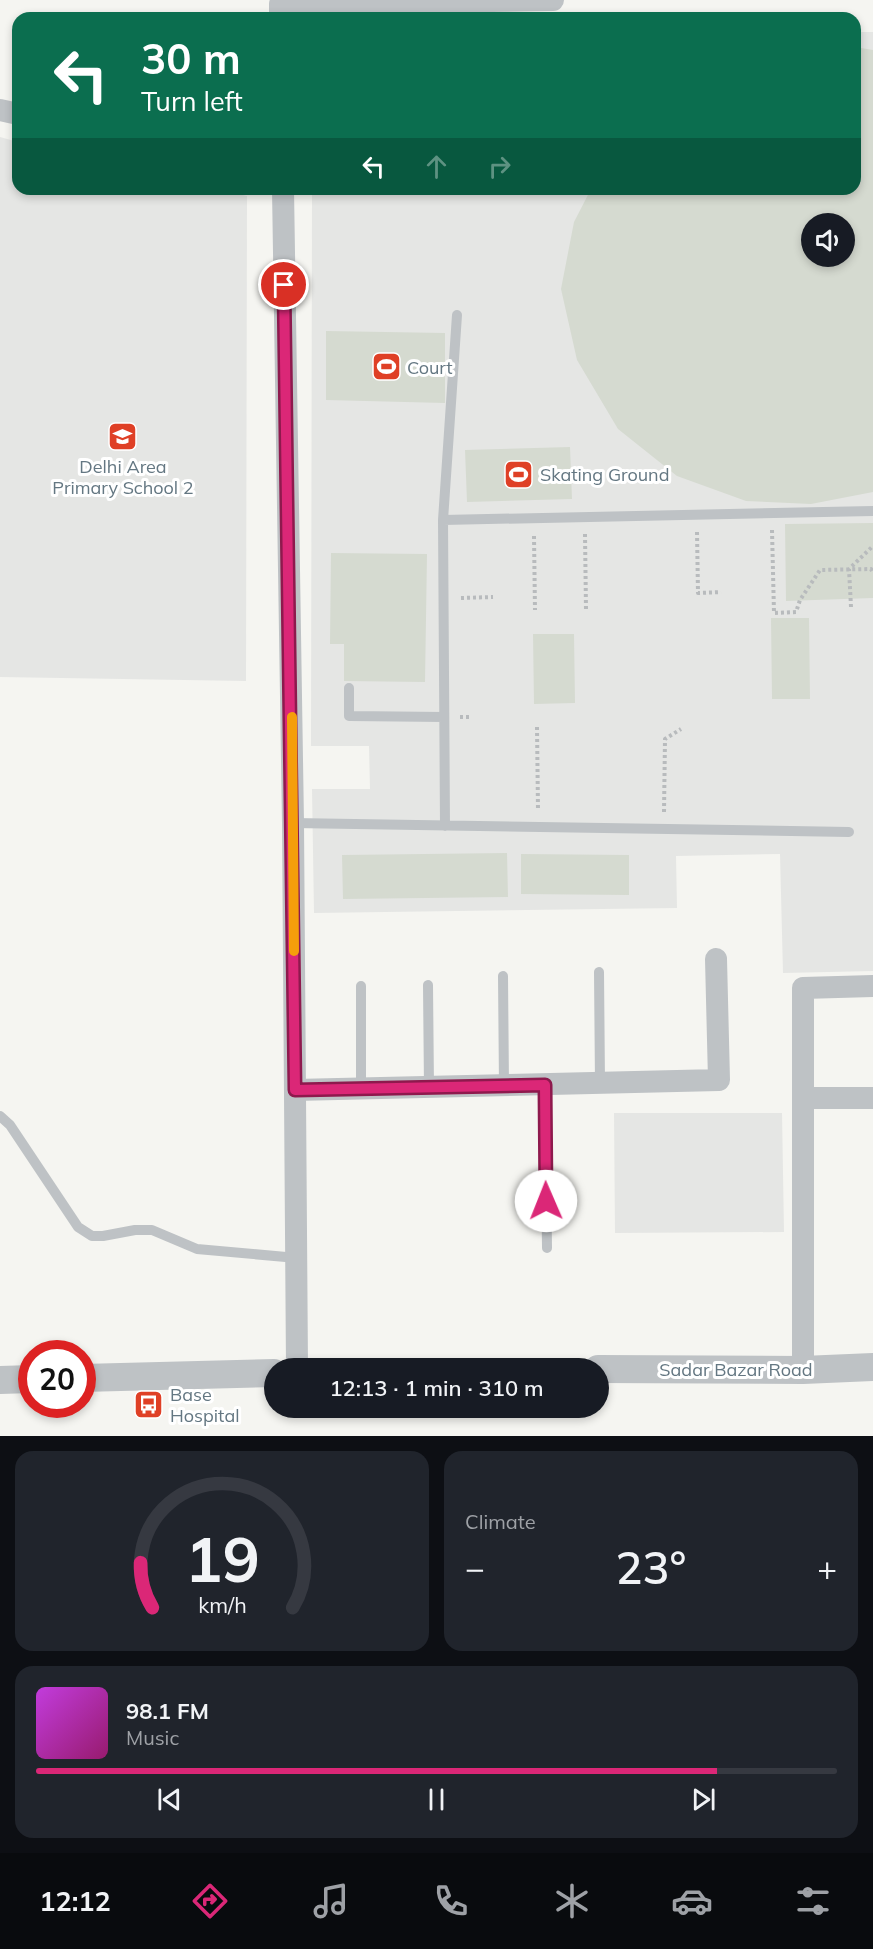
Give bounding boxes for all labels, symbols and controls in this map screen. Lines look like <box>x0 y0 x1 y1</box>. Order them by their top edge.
text: 30 m <box>141 32 241 85</box>
icon: left <box>42 36 120 114</box>
text: Turn left <box>141 84 243 118</box>
icon: left <box>357 150 390 183</box>
icon: ahead <box>420 150 453 183</box>
icon: right <box>483 150 516 183</box>
map controls <box>801 213 855 267</box>
button: sound <box>801 213 855 267</box>
pin <box>258 259 309 310</box>
icon: arrive <box>267 268 300 301</box>
sports icon: Court <box>370 351 402 383</box>
place label: Court <box>407 356 453 379</box>
school or university icon: Delhi Area Primary School 2 <box>107 421 139 453</box>
place label: Delhi Area Primary School 2 <box>52 455 194 499</box>
sports icon: Skating Ground <box>503 458 535 490</box>
place label: Skating Ground <box>540 463 669 486</box>
position arrow <box>514 1169 578 1233</box>
speed limit sign: 20 <box>18 1340 96 1418</box>
street label: Sadar Bazar Road <box>659 1358 813 1381</box>
text: 12:13 · 1 min · 310 m <box>329 1374 544 1402</box>
place label: Base Hospital <box>170 1383 239 1427</box>
bus stop icon: Base Hospital <box>133 1388 165 1420</box>
text: Climate <box>465 1509 536 1534</box>
text: 19 <box>185 1519 259 1598</box>
text: 23° <box>616 1539 686 1595</box>
text: − <box>465 1547 485 1588</box>
text: + <box>817 1547 837 1588</box>
text: km/h <box>198 1591 246 1618</box>
text: 98.1 FM <box>126 1697 209 1725</box>
text: Music <box>126 1725 179 1750</box>
icon: previous <box>153 1783 186 1816</box>
icon: pause <box>420 1783 453 1816</box>
icon: next <box>687 1783 720 1816</box>
icon: directions <box>189 1880 231 1922</box>
icon: music <box>310 1880 352 1922</box>
icon: phone <box>430 1880 472 1922</box>
icon: climate <box>551 1880 593 1922</box>
icon: car <box>671 1880 713 1922</box>
icon: filters <box>792 1880 834 1922</box>
text: 12:12 <box>39 1884 111 1918</box>

